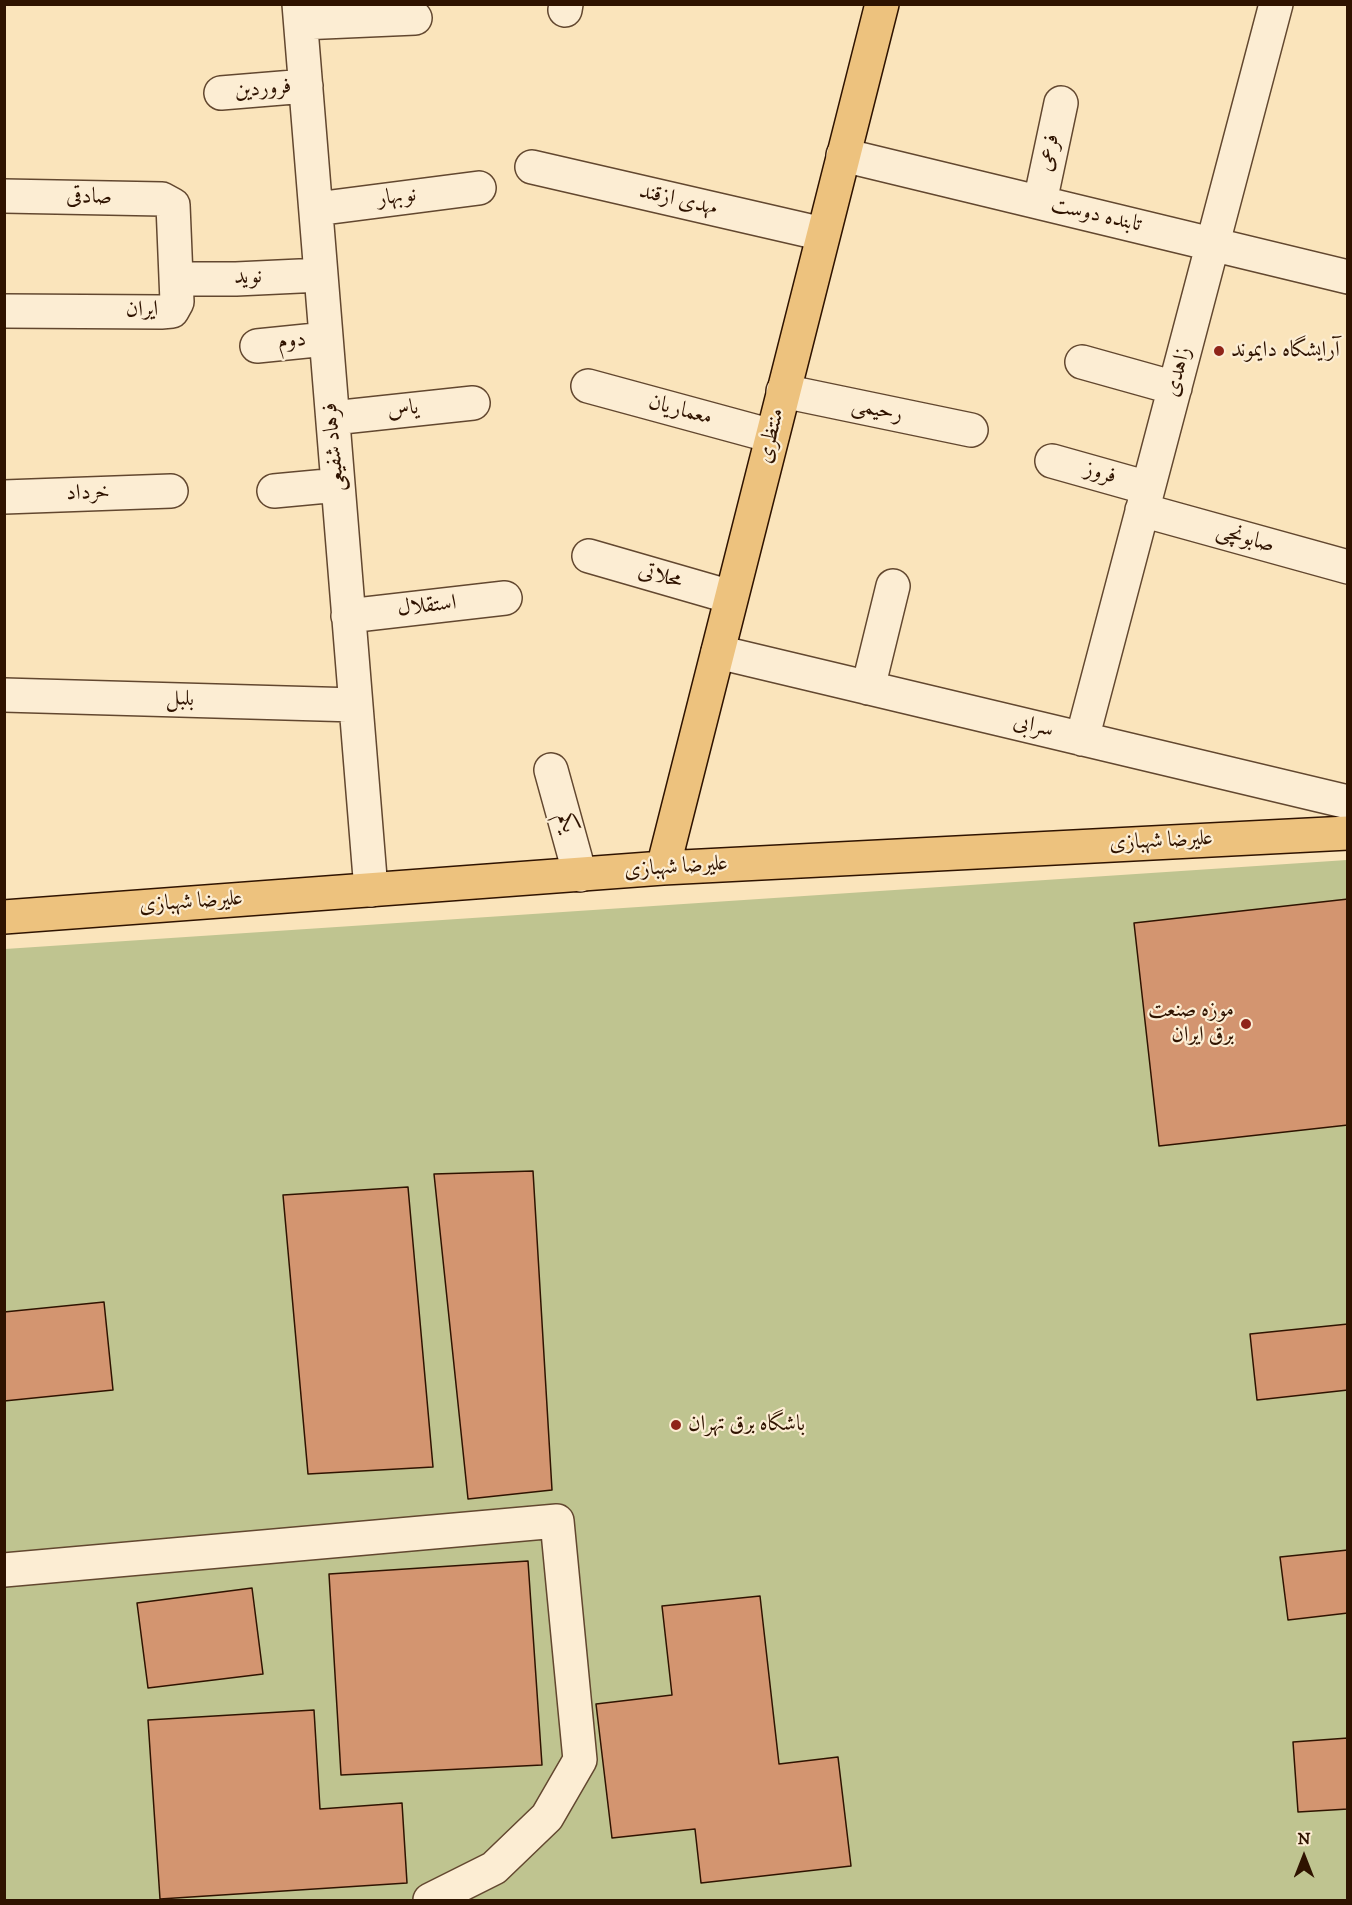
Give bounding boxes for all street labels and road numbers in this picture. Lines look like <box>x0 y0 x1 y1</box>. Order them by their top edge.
street label: فروردین <box>233 74 293 106</box>
street label: فرعی <box>1033 132 1067 174</box>
street label: مهدی ازقند <box>636 179 720 223</box>
street label: نوبهار <box>376 183 418 213</box>
street label: صادقی <box>66 184 112 212</box>
street label: تابنده دوست <box>1048 193 1144 239</box>
street label: نوید <box>234 264 262 292</box>
street label: ایران <box>125 298 159 324</box>
street label: دوم <box>276 327 308 357</box>
street label: زاهدی <box>1160 344 1198 400</box>
street label: معماریان <box>645 390 715 432</box>
street label: رحیمی <box>849 393 905 429</box>
street label: یاس <box>386 395 420 425</box>
street label: فرهاد شفیعی <box>318 401 352 493</box>
street label: منتظری <box>752 406 792 466</box>
street label: فروز <box>1081 457 1119 491</box>
street label: خرداد <box>66 480 110 508</box>
street label: صابونچی <box>1213 518 1277 560</box>
street label: محلاتی <box>635 558 685 596</box>
street label: استقلال <box>396 591 458 623</box>
street label: بلبل <box>166 686 194 714</box>
street label: سرابی <box>1010 710 1056 744</box>
street label: یکم <box>551 810 581 836</box>
street label: علیرضا شهبازی <box>1108 826 1214 858</box>
street label: علیرضا شهبازی <box>623 851 729 885</box>
street label: علیرضا شهبازی <box>138 886 244 920</box>

